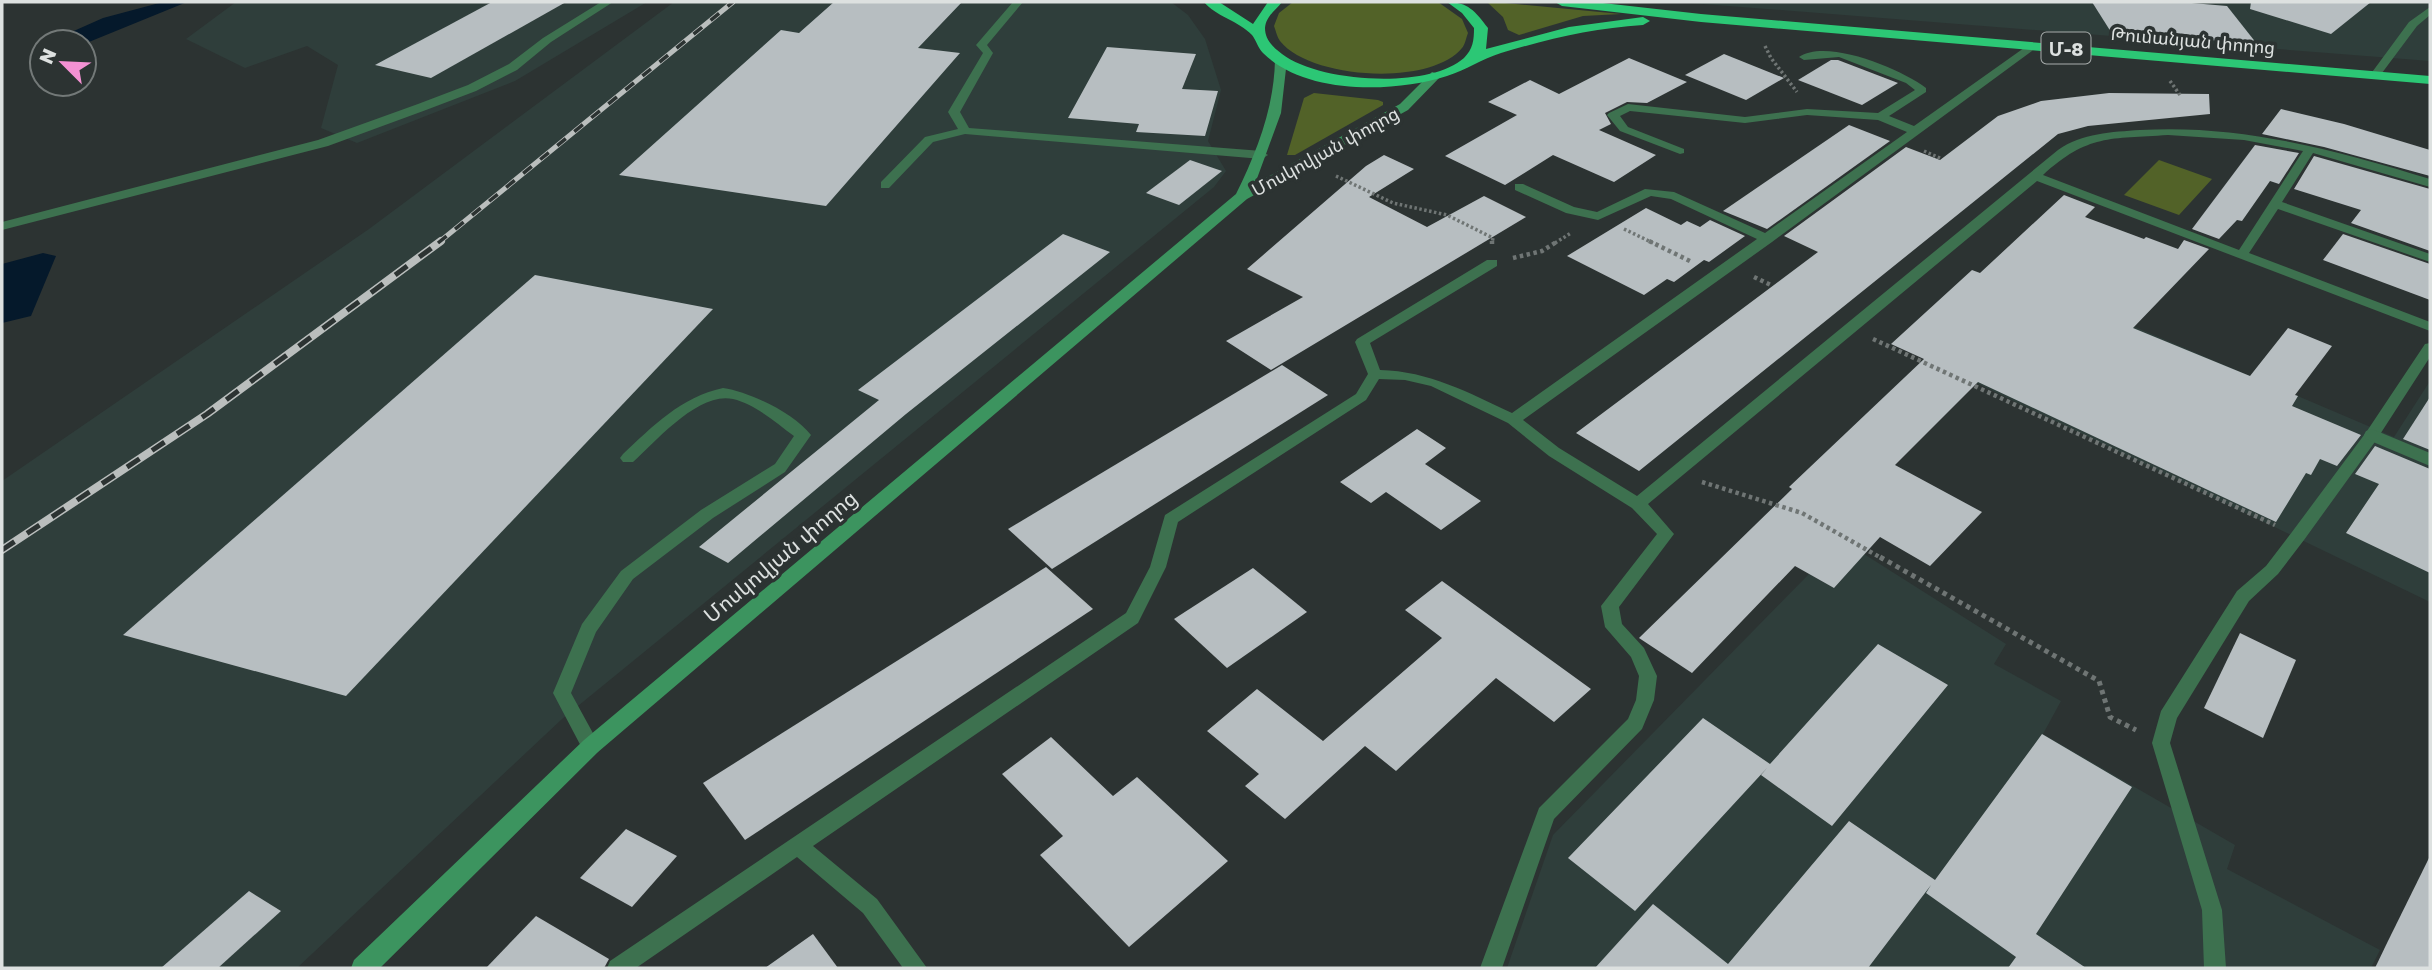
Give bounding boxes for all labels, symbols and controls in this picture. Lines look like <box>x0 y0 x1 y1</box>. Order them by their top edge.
street label: Թումանյան փողոց <box>2110 22 2276 58</box>
north arrow <box>28 28 98 98</box>
road number: Մ-8 <box>2042 32 2090 64</box>
text: N <box>34 45 60 67</box>
street label: Մոսկովյան փողոց <box>1248 101 1402 201</box>
street label: Մոսկովյան փողոց <box>698 484 862 628</box>

